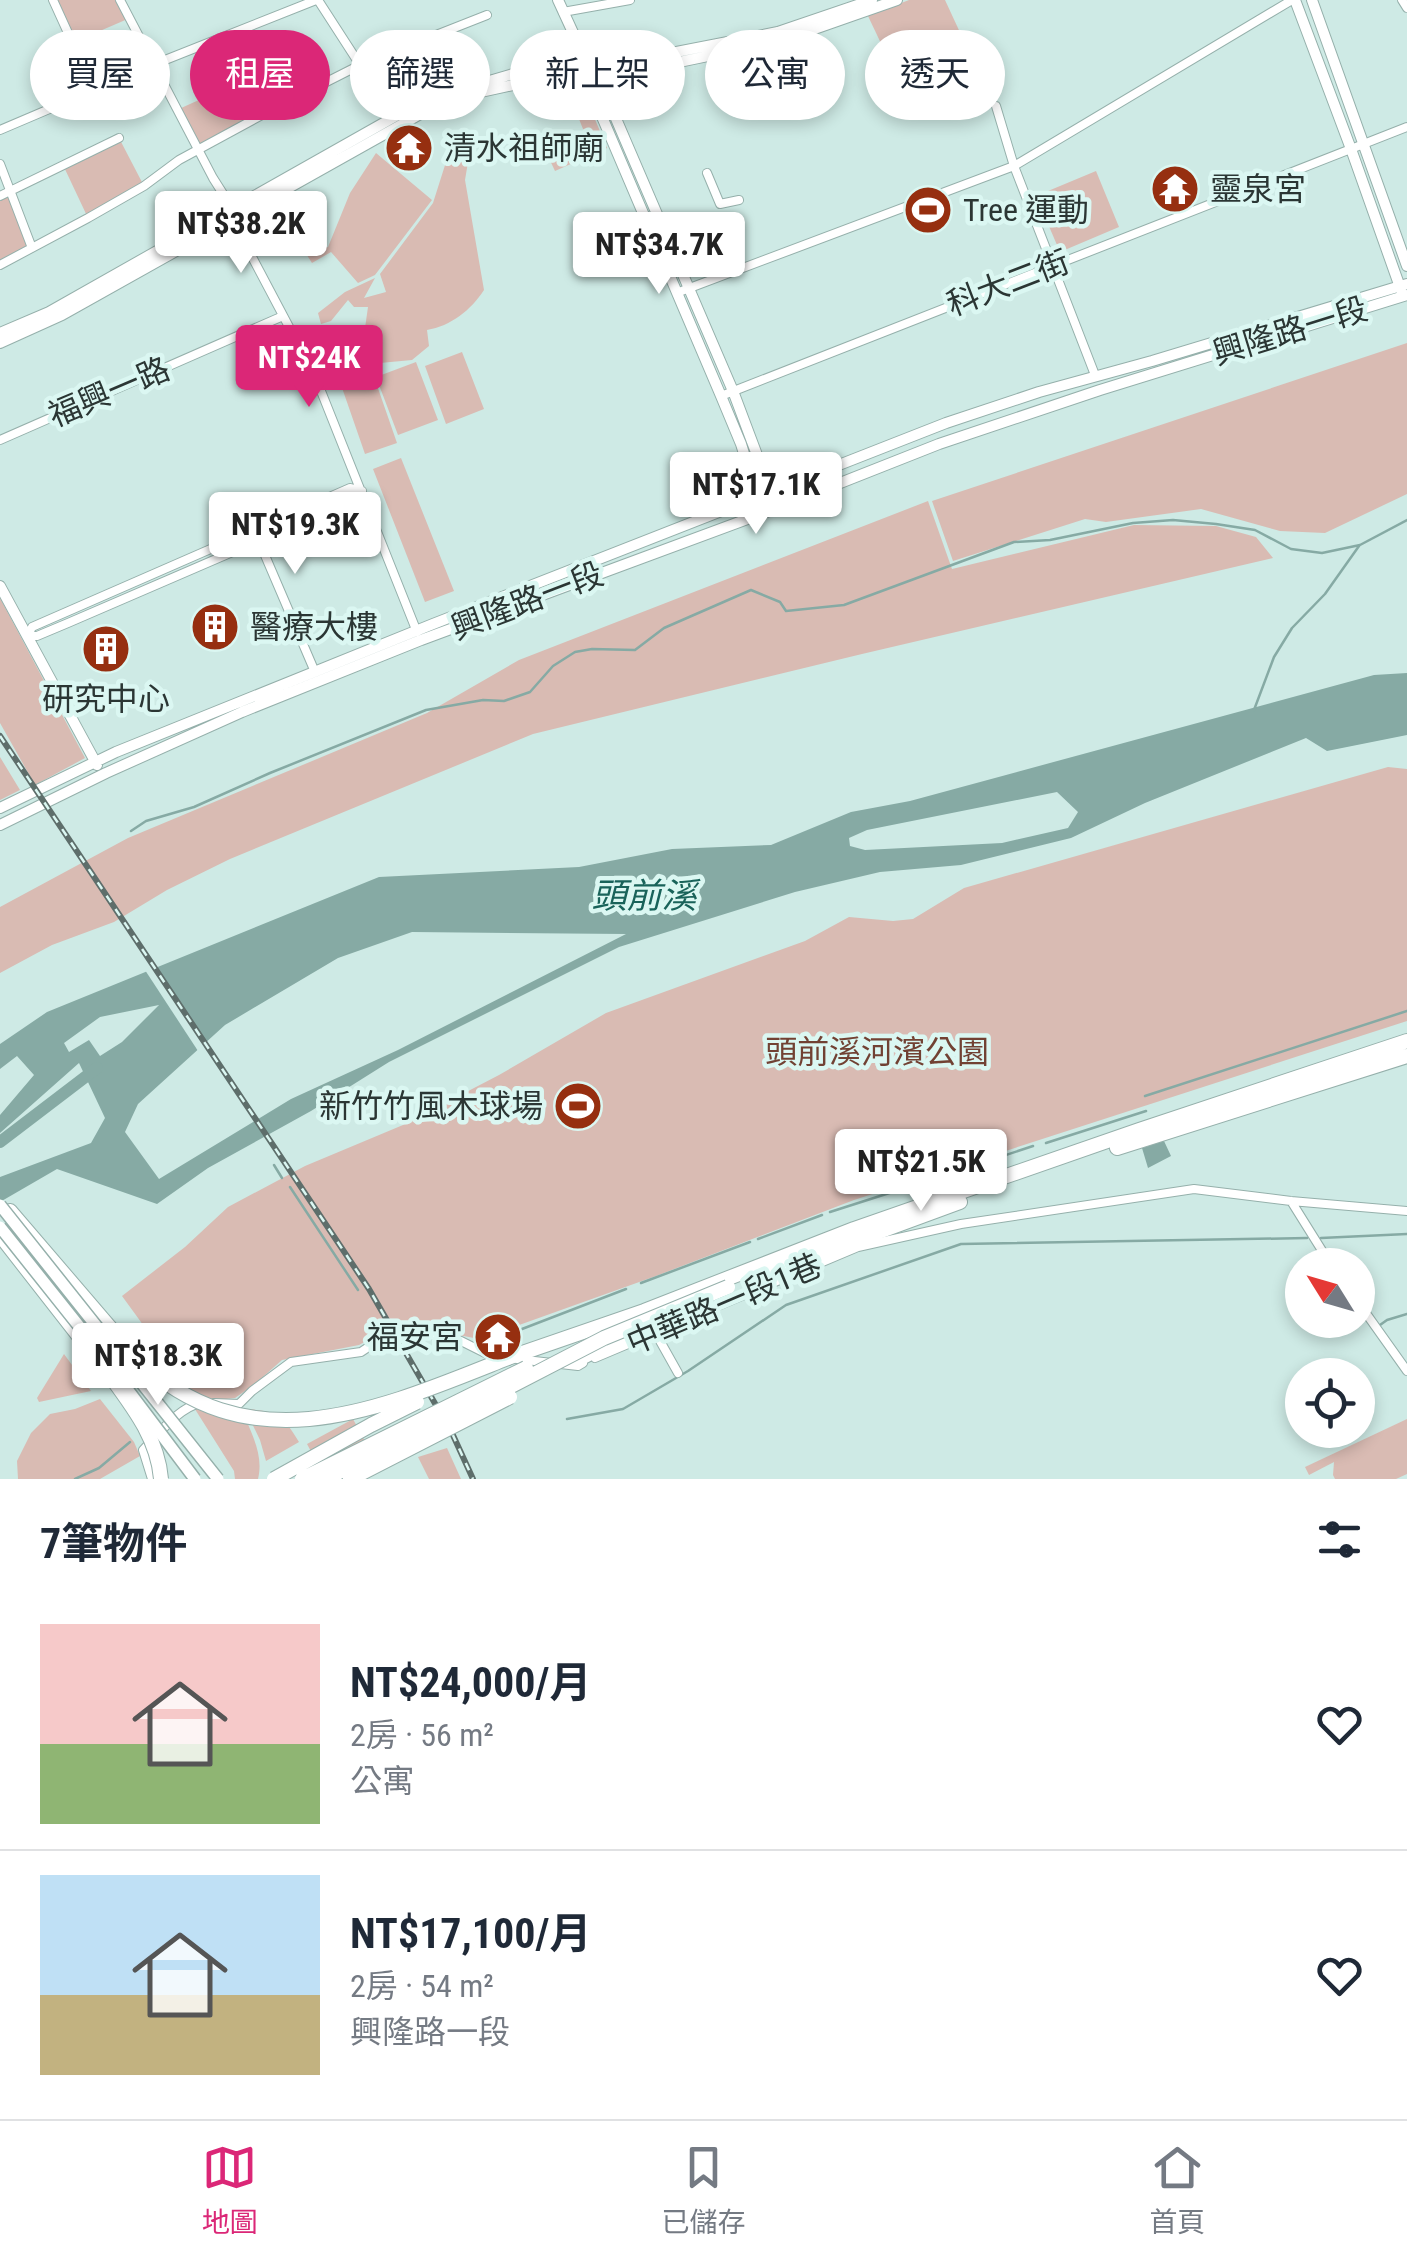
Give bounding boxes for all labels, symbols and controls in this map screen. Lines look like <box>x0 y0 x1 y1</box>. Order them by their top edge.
chip: 買屋 <box>30 30 170 120</box>
chip: 租屋 <box>190 30 330 120</box>
chip: 篩選 <box>350 30 490 120</box>
chip: 新上架 <box>510 30 685 120</box>
chip: 公寓 <box>705 30 845 120</box>
chip: 透天 <box>865 30 1005 120</box>
temple icon: 清水祖師廟 <box>383 122 435 174</box>
place label: 清水祖師廟 <box>444 129 604 167</box>
temple icon: 靈泉宮 <box>1149 163 1201 215</box>
place label: 靈泉宮 <box>1210 170 1306 208</box>
sports icon: Tree 運動 <box>902 184 954 236</box>
pin: NT$38.2K <box>138 191 344 276</box>
place label: Tree 運動 <box>963 191 1089 229</box>
text: NT$38.2K <box>177 204 305 242</box>
pin: NT$34.7K <box>556 212 762 297</box>
text: NT$34.7K <box>595 225 723 263</box>
street label: 科大二街 <box>941 242 1075 324</box>
street label: 興隆路一段 <box>1208 289 1372 373</box>
pin: NT$24K <box>228 325 390 410</box>
text: NT$24K <box>258 338 360 376</box>
street label: 福興一路 <box>43 350 175 434</box>
pin: NT$17.1K <box>653 452 859 537</box>
text: NT$17.1K <box>692 465 820 503</box>
pin: NT$19.3K <box>192 492 398 577</box>
text: NT$19.3K <box>231 505 359 543</box>
street label: 興隆路一段 <box>445 555 609 647</box>
building icon: 醫療大樓 <box>189 601 241 653</box>
place label: 醫療大樓 <box>250 608 378 646</box>
building icon: 研究中心 <box>80 623 132 675</box>
place label: 研究中心 <box>42 680 170 718</box>
water label: 頭前溪 <box>591 876 701 917</box>
park label: 頭前溪河濱公園 <box>765 1033 989 1071</box>
sports icon: 新竹竹風木球場 <box>552 1080 604 1132</box>
place label: 新竹竹風木球場 <box>319 1087 543 1125</box>
pin: NT$21.5K <box>818 1129 1024 1214</box>
text: NT$21.5K <box>857 1142 985 1180</box>
street label: 中華路一段1巷 <box>621 1246 827 1362</box>
north arrow <box>1285 1248 1375 1338</box>
map controls <box>1285 1248 1375 1448</box>
temple icon: 福安宮 <box>472 1311 524 1363</box>
place label: 福安宮 <box>367 1318 463 1356</box>
pin: NT$18.3K <box>55 1323 261 1408</box>
text: NT$18.3K <box>94 1336 222 1374</box>
button: locate <box>1285 1358 1375 1448</box>
icon: filters <box>1312 1512 1367 1567</box>
text: 7筆物件 <box>40 1519 187 1568</box>
text: NT$24,000/月 <box>350 1658 591 1707</box>
icon: home <box>120 1664 240 1784</box>
icon: heart <box>1312 1697 1367 1752</box>
text: 2房 · 56 m² <box>350 1716 494 1754</box>
text: 公寓 <box>350 1762 414 1800</box>
text: NT$17,100/月 <box>350 1909 591 1958</box>
icon: home <box>120 1915 240 2035</box>
icon: heart <box>1312 1948 1367 2003</box>
text: 2房 · 54 m² <box>350 1967 494 2005</box>
text: 興隆路一段 <box>350 2013 510 2051</box>
tab: 地圖 <box>202 2140 258 2240</box>
tab: 已儲存 <box>661 2140 745 2240</box>
tab: 首頁 <box>1149 2140 1205 2240</box>

